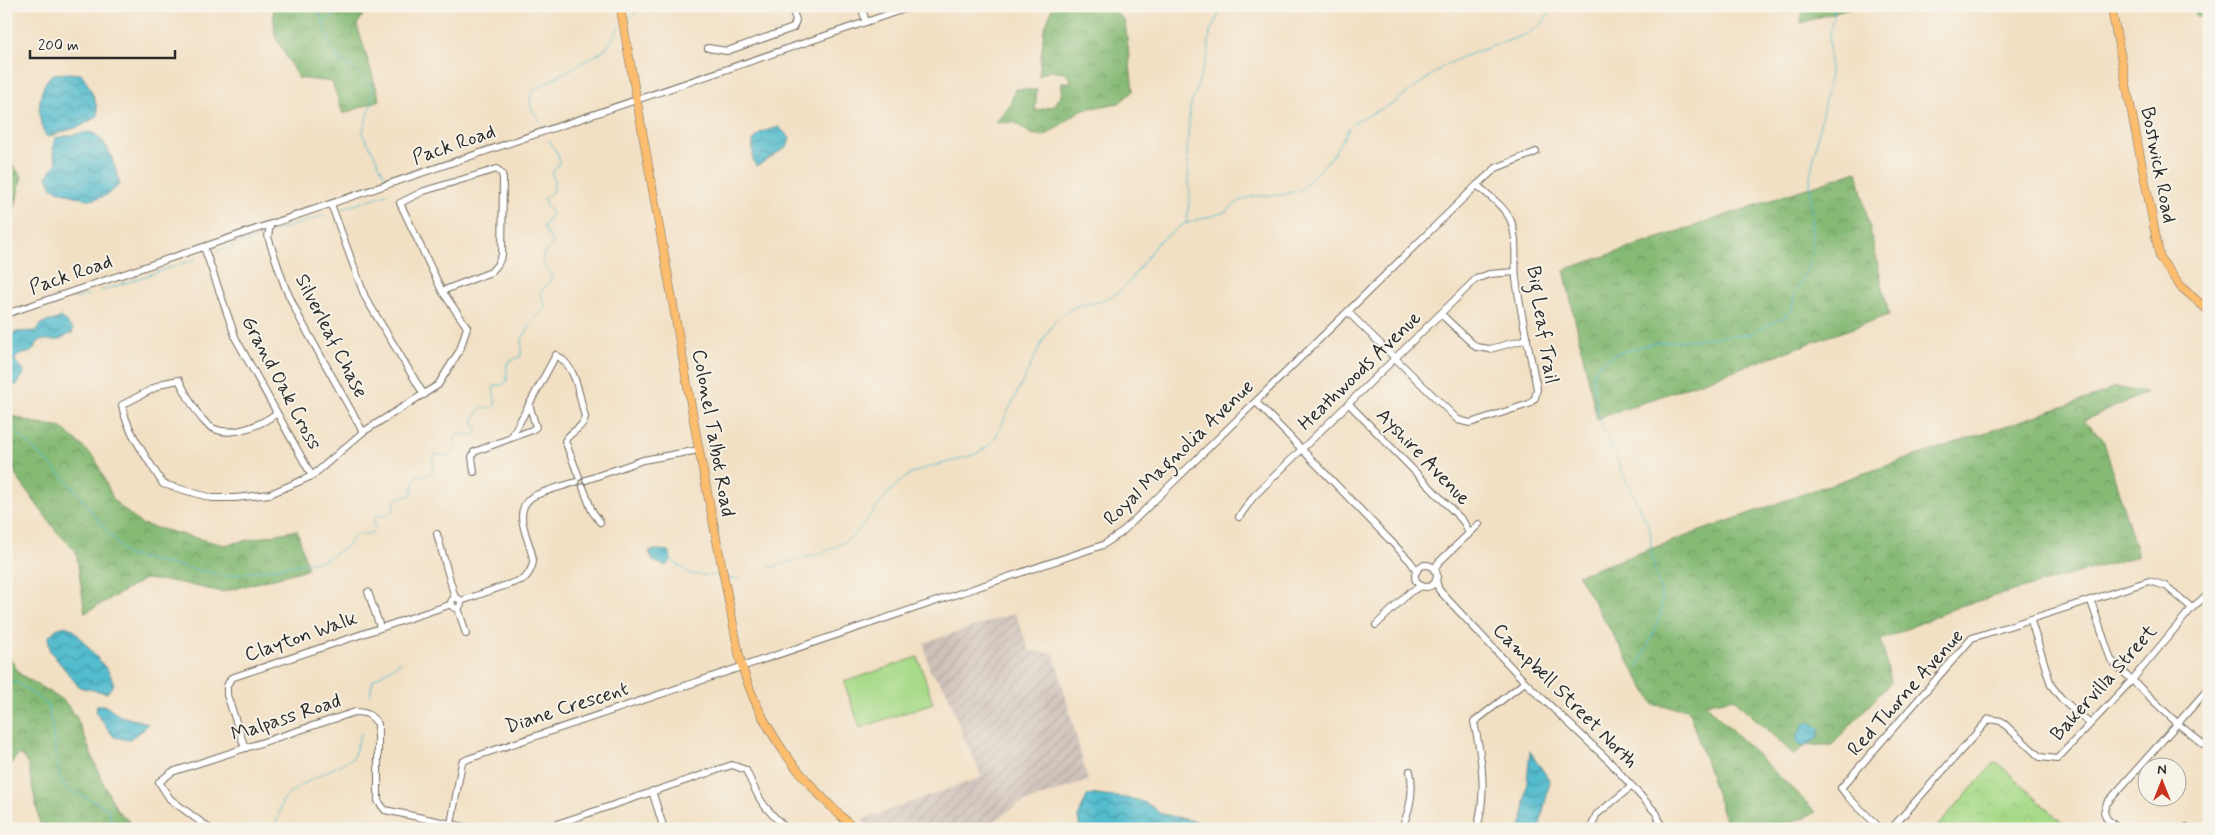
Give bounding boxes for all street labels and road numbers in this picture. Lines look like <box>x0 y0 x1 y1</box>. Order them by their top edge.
street label: Bostwick Road <box>2133 105 2183 225</box>
street label: Pack Road <box>409 118 499 172</box>
street label: Pack Road <box>26 248 116 302</box>
street label: Big Leaf Trail <box>1517 264 1565 386</box>
street label: Silverleaf Chase <box>288 269 374 403</box>
street label: Heathwoods Avenue <box>1292 305 1428 437</box>
street label: Grand Oak Cross <box>234 311 328 455</box>
street label: Colonel Talbot Road <box>685 347 741 519</box>
street label: Royal Magnolia Avenue <box>1098 374 1262 534</box>
street label: Ayshire Avenue <box>1370 402 1476 512</box>
street label: Clayton Walk <box>241 605 361 669</box>
street label: Campbell Street North <box>1486 617 1644 775</box>
street label: Bakervilla Street <box>2044 619 2164 747</box>
street label: Red Thorne Avenue <box>1842 624 1970 762</box>
street label: Diane Crescent <box>502 675 632 741</box>
street label: Malpass Road <box>228 688 344 748</box>

